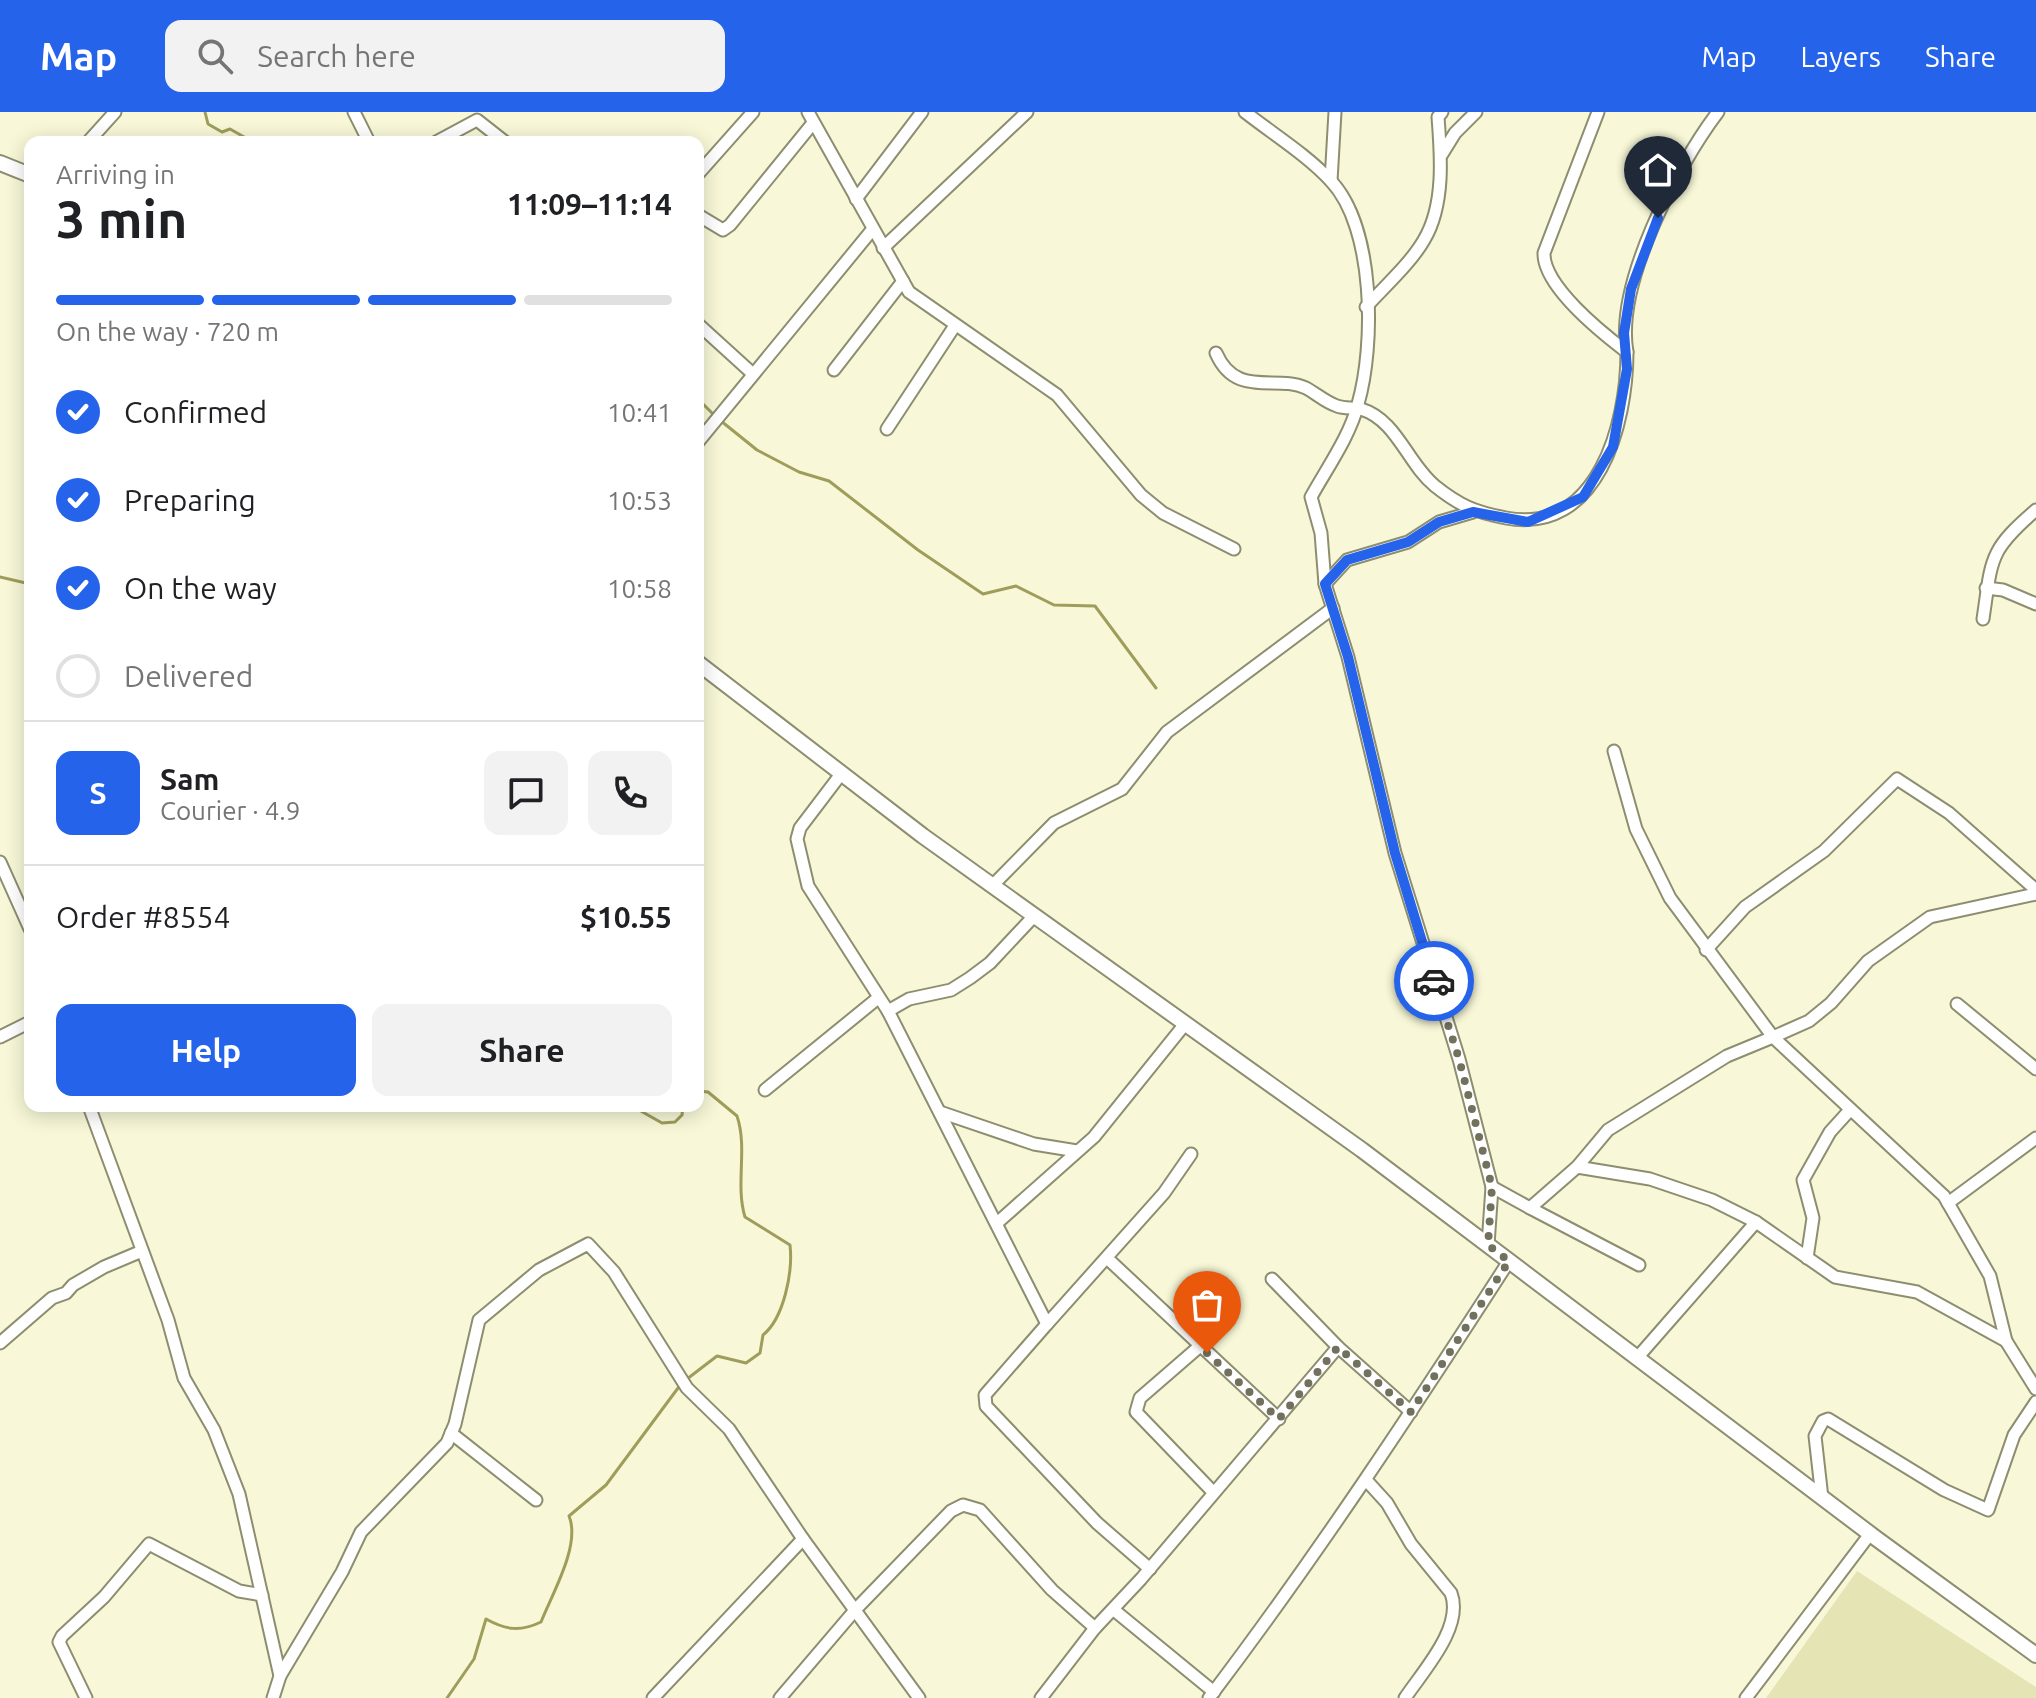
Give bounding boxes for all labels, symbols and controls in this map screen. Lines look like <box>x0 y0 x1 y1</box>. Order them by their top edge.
search box <box>165 20 725 92</box>
icon: search <box>193 34 237 78</box>
text: Map <box>40 35 117 77</box>
text: Search here <box>257 39 416 73</box>
text: Map <box>1701 41 1757 72</box>
text: Layers <box>1801 41 1881 72</box>
text: Share <box>1925 41 1996 72</box>
pin <box>1624 136 1692 218</box>
icon: home <box>1636 148 1680 192</box>
text: Arriving in <box>56 160 175 189</box>
text: 11:09–11:14 <box>507 187 672 221</box>
text: 3 min <box>56 190 187 248</box>
text: On the way · 720 m <box>56 317 279 346</box>
icon: check <box>56 390 100 434</box>
text: Confirmed <box>124 395 267 429</box>
text: 10:41 <box>607 398 672 427</box>
icon: check <box>56 478 100 522</box>
text: Preparing <box>124 483 256 517</box>
text: 10:53 <box>607 486 672 515</box>
icon: check <box>56 566 100 610</box>
text: On the way <box>124 571 277 605</box>
text: 10:58 <box>607 574 672 603</box>
text: Delivered <box>124 659 253 693</box>
button: chat <box>484 751 568 835</box>
button: phone <box>588 751 672 835</box>
text: Sam <box>160 762 219 796</box>
text: S <box>89 776 107 810</box>
text: Courier · 4.9 <box>160 796 300 825</box>
text: Order #8554 <box>56 900 230 934</box>
text: $10.55 <box>580 900 672 934</box>
courier <box>1394 941 1474 1021</box>
icon: car <box>1412 959 1456 1003</box>
button: Help <box>56 1004 356 1096</box>
button: Share <box>372 1004 672 1096</box>
pin <box>1173 1271 1241 1353</box>
icon: bag <box>1185 1283 1229 1327</box>

